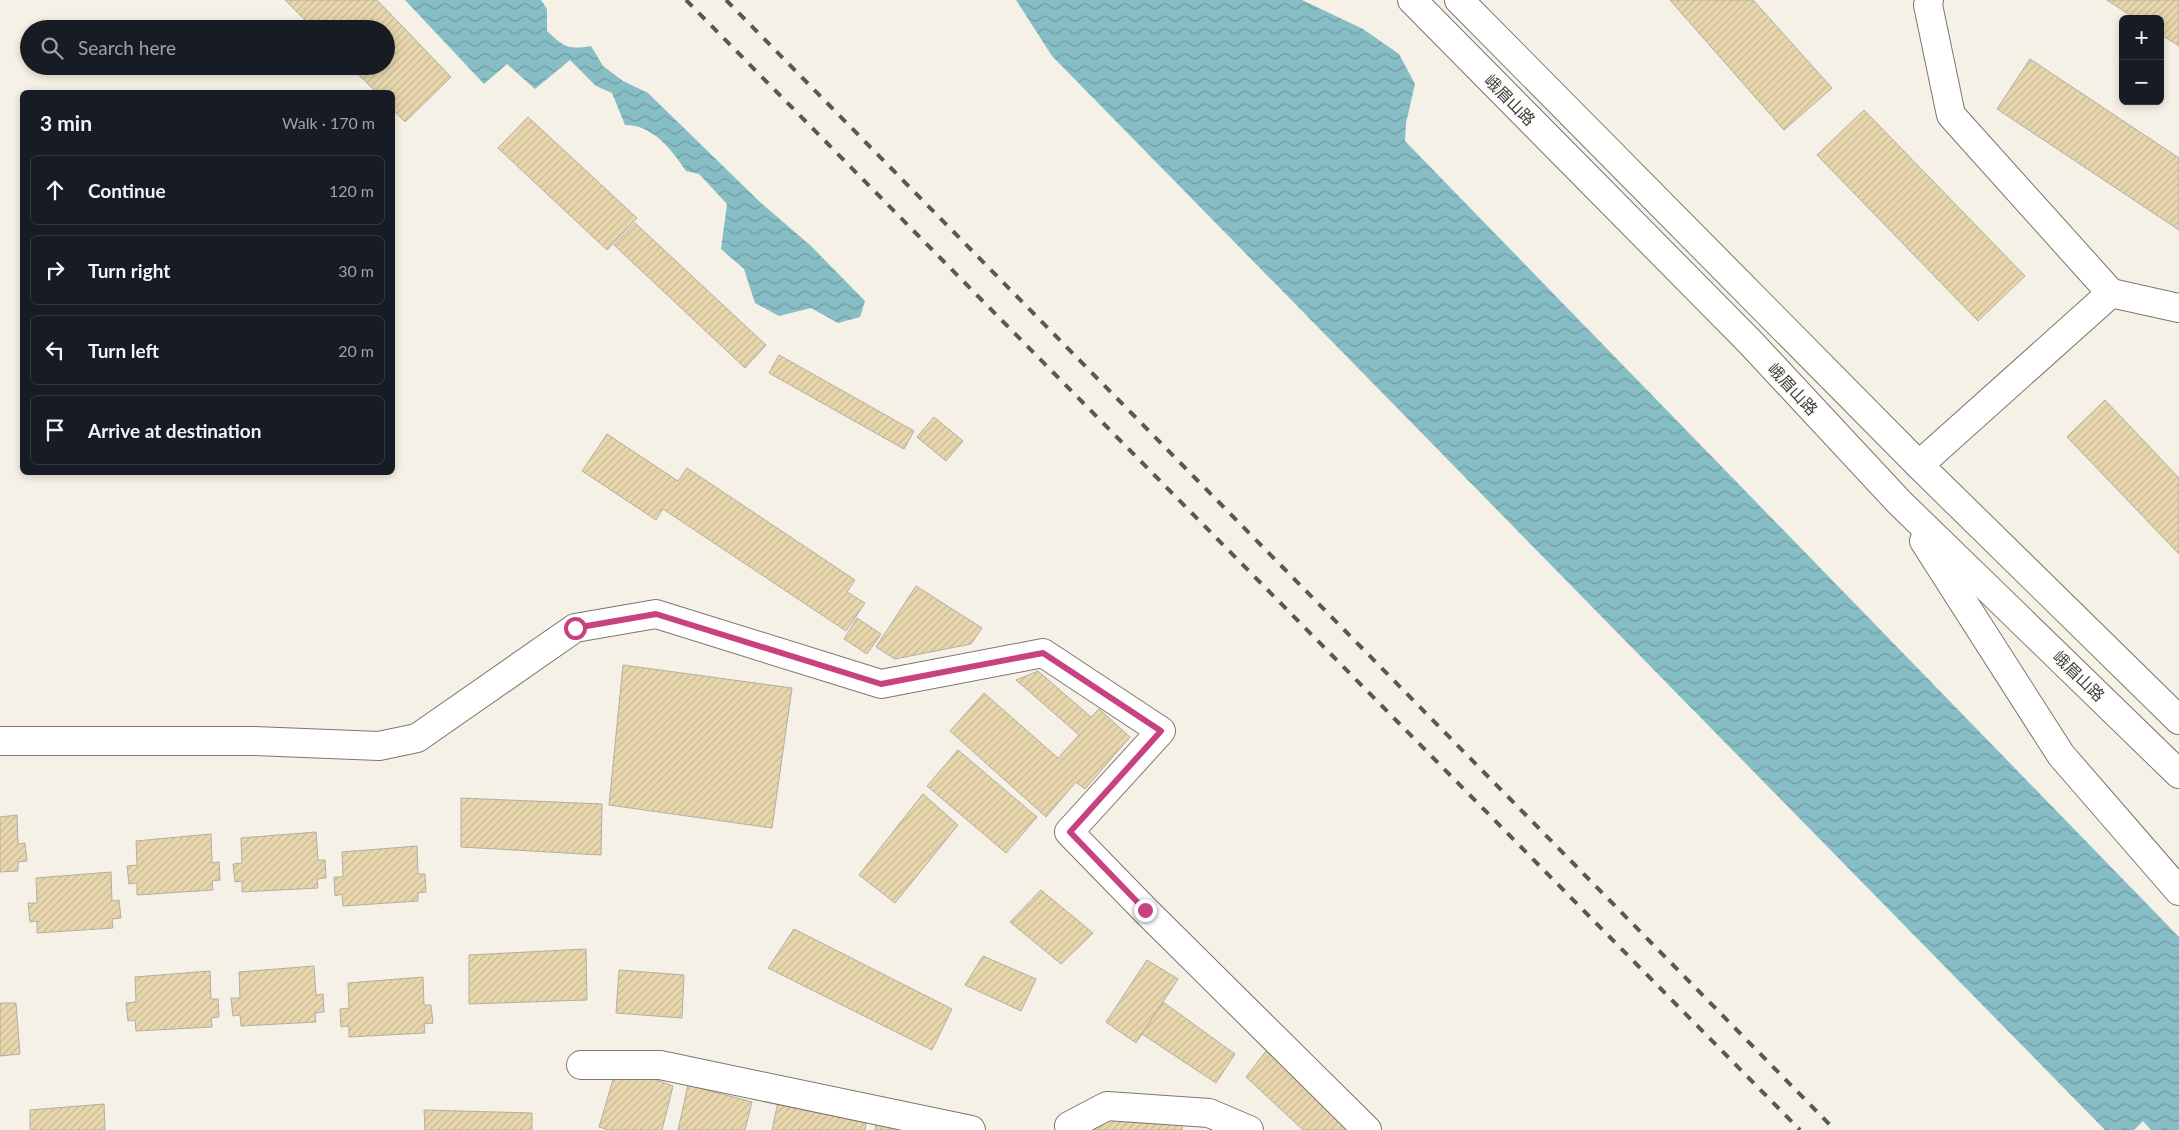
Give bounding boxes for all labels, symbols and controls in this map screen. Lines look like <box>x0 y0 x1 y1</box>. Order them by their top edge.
map controls <box>2119 15 2164 105</box>
button: + <box>2119 15 2164 60</box>
search box <box>20 20 395 75</box>
icon: search <box>38 34 66 62</box>
text: Search here <box>78 36 176 59</box>
button: − <box>2119 60 2164 105</box>
street label: 峨眉山路 <box>1481 70 1540 129</box>
text: 3 min <box>40 110 92 135</box>
text: Walk · 170 m <box>282 113 375 132</box>
icon: ahead <box>41 176 69 204</box>
text: Continue <box>88 179 166 202</box>
text: 120 m <box>329 181 374 200</box>
icon: right <box>41 256 69 284</box>
text: Turn right <box>88 259 170 282</box>
text: 30 m <box>338 261 374 280</box>
icon: left <box>41 336 69 364</box>
text: Turn left <box>88 339 159 362</box>
text: 20 m <box>338 341 374 360</box>
street label: 峨眉山路 <box>1765 359 1822 419</box>
icon: arrive <box>41 416 69 444</box>
text: Arrive at destination <box>88 419 261 442</box>
route start <box>564 617 587 640</box>
street label: 峨眉山路 <box>2050 647 2109 705</box>
route end <box>1134 899 1157 922</box>

